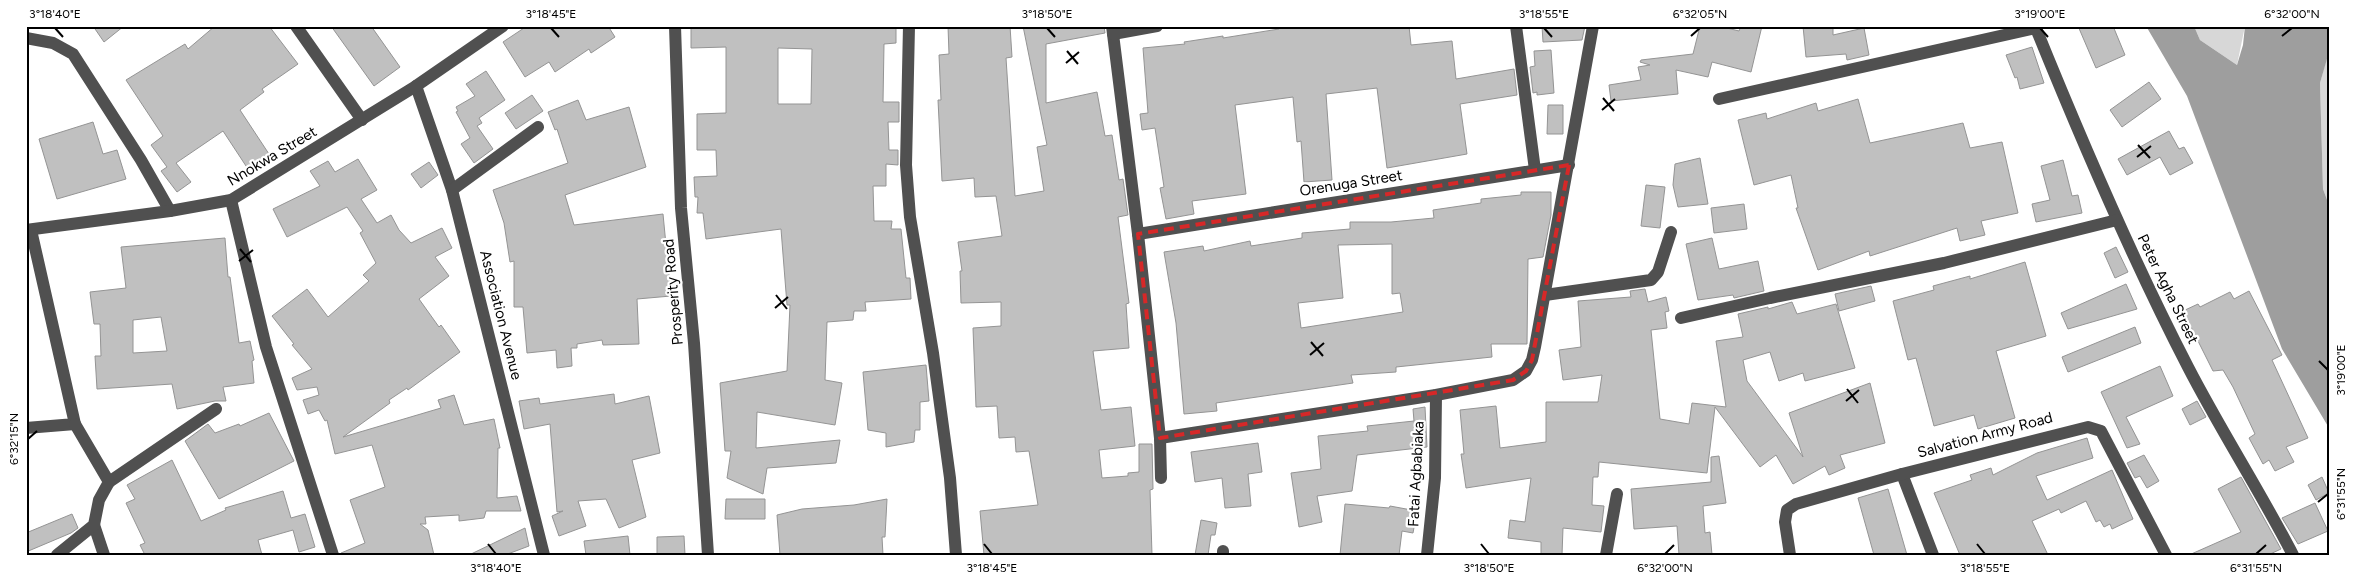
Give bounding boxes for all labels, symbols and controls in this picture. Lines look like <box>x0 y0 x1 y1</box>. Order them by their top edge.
text: 3°18'40"E <box>29 7 81 21</box>
text: 3°18'45"E <box>526 7 576 21</box>
text: 3°18'50"E <box>1021 7 1073 21</box>
text: 3°18'55"E <box>1519 7 1569 21</box>
text: 6°32'05"N <box>1673 7 1727 21</box>
text: 3°19'00"E <box>2014 7 2066 21</box>
text: 6°32'00"N <box>2264 7 2320 21</box>
street label: Nnokwa Street <box>224 122 320 190</box>
street label: Orenuga Street <box>1298 166 1404 200</box>
street label: Peter Agha Street <box>2134 231 2203 347</box>
street label: Prosperity Road <box>659 238 687 346</box>
street label: Association Avenue <box>476 248 526 382</box>
text: 3°19'00"E <box>2334 344 2348 396</box>
street label: Salvation Army Road <box>1915 408 2055 462</box>
text: 6°32'15"N <box>7 413 21 465</box>
street label: Fatai Agbabiaka <box>1404 421 1428 527</box>
text: 6°31'55"N <box>2334 468 2348 520</box>
text: 3°18'40"E <box>470 561 522 575</box>
text: 3°18'45"E <box>967 561 1017 575</box>
text: 3°18'50"E <box>1463 561 1515 575</box>
text: 6°32'00"N <box>1637 561 1693 575</box>
text: 3°18'55"E <box>1960 561 2010 575</box>
text: 6°31'55"N <box>2230 561 2282 575</box>

